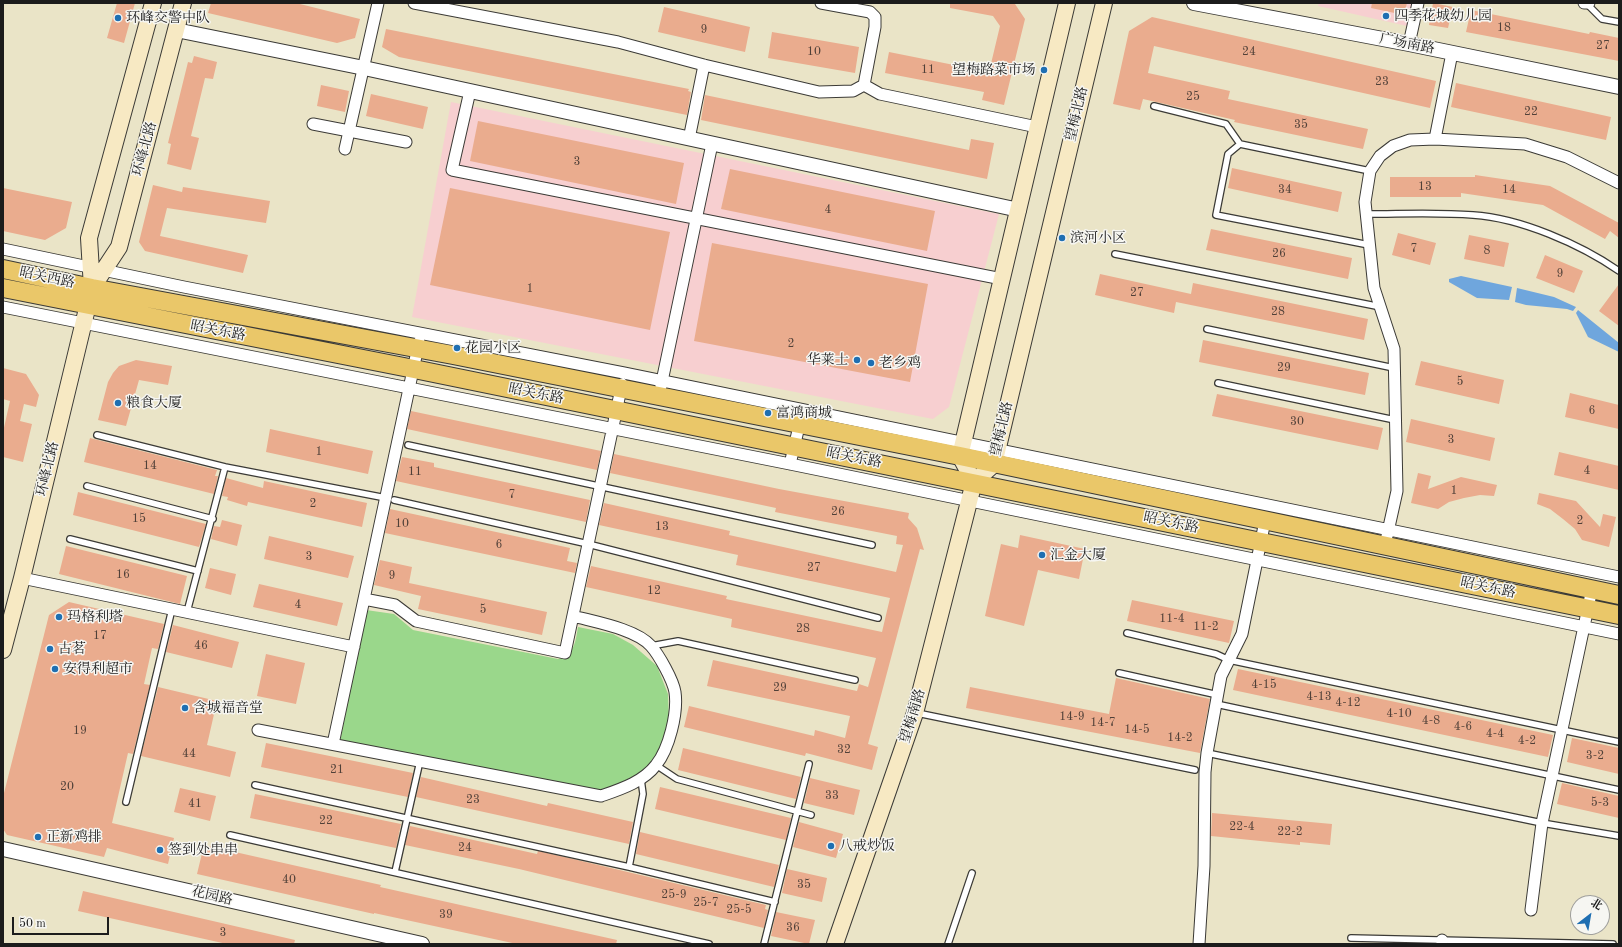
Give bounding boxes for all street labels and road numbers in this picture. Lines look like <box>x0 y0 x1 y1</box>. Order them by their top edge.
street label: 广场南路 <box>1378 30 1436 58</box>
street label: 望梅北路 <box>1063 85 1091 143</box>
street label: 环峰北路 <box>130 120 160 178</box>
street label: 昭关西路 <box>18 264 76 292</box>
street label: 昭关东路 <box>189 317 247 345</box>
street label: 昭关东路 <box>507 380 565 408</box>
street label: 望梅北路 <box>988 400 1016 458</box>
street label: 环峰北路 <box>34 440 62 498</box>
street label: 昭关东路 <box>825 444 883 472</box>
street label: 昭关东路 <box>1142 509 1200 537</box>
street label: 昭关东路 <box>1459 574 1517 602</box>
street label: 望梅南路 <box>897 687 929 745</box>
street label: 花园路 <box>190 883 234 909</box>

